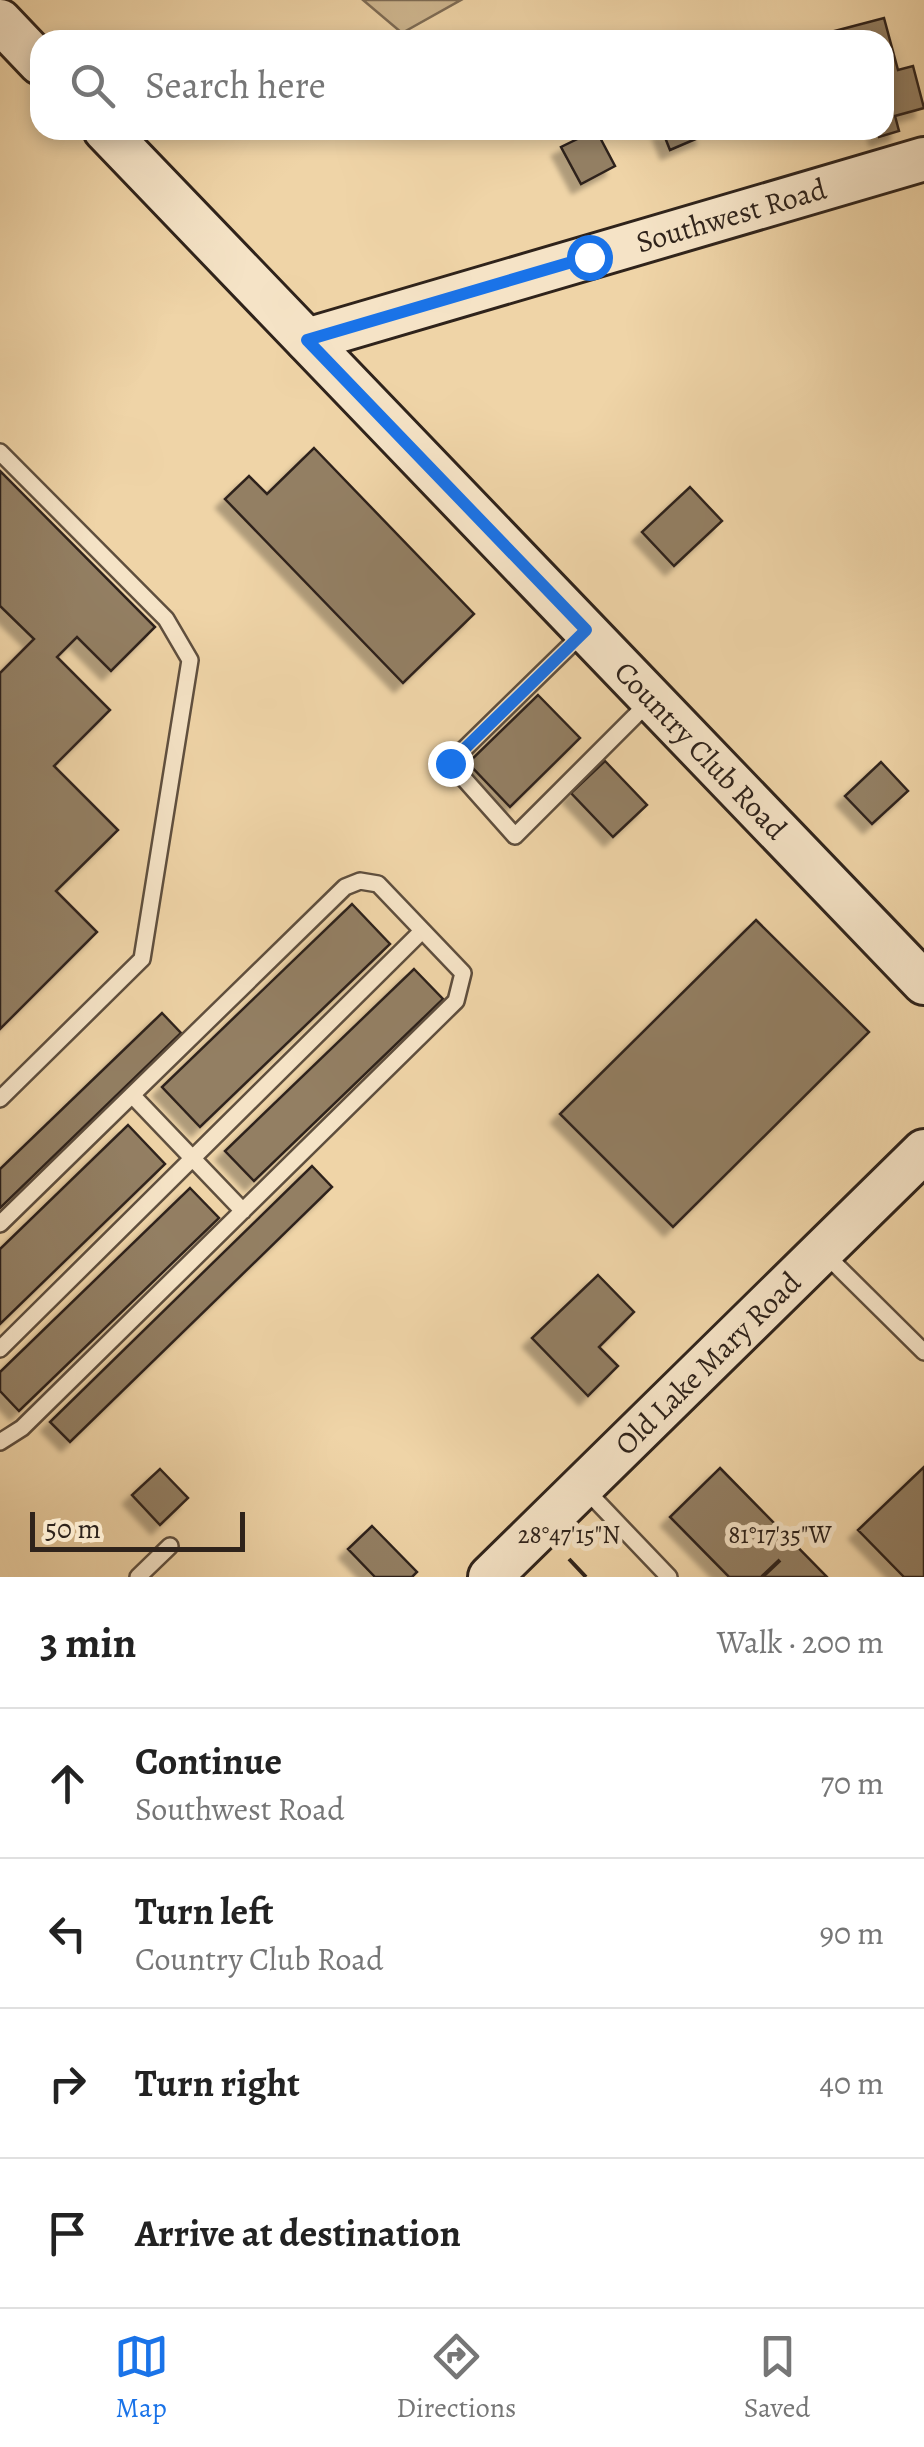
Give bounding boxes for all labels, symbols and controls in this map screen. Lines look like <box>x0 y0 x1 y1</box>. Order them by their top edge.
search box <box>30 30 894 140</box>
icon: search <box>65 58 120 113</box>
text: Search here <box>145 59 326 111</box>
street label: Southwest Road <box>631 168 832 262</box>
route start <box>567 235 613 281</box>
street label: Country Club Road <box>605 652 796 849</box>
route end <box>428 741 474 787</box>
street label: Old Lake Mary Road <box>606 1262 810 1464</box>
scale bar <box>30 1507 245 1552</box>
text: 50 m <box>45 1510 101 1548</box>
text: 28°47'15"N <box>518 1518 620 1552</box>
text: 81°17'35"W <box>728 1518 832 1552</box>
text: 3 min <box>40 1614 136 1671</box>
text: Walk · 200 m <box>717 1620 884 1664</box>
text: Continue <box>135 1735 282 1787</box>
icon: ahead <box>40 1756 95 1811</box>
text: 70 m <box>821 1761 884 1805</box>
text: Southwest Road <box>135 1787 344 1831</box>
text: Turn left <box>135 1885 274 1937</box>
icon: left <box>40 1906 95 1961</box>
text: 90 m <box>819 1911 884 1955</box>
text: Country Club Road <box>135 1937 383 1981</box>
icon: right <box>40 2056 95 2111</box>
text: Turn right <box>135 2057 300 2109</box>
text: 40 m <box>819 2061 884 2105</box>
icon: arrive <box>40 2206 95 2261</box>
text: Arrive at destination <box>135 2207 461 2259</box>
tab: Map <box>114 2329 169 2427</box>
tab: Directions <box>396 2329 516 2427</box>
tab: Saved <box>744 2329 810 2427</box>

